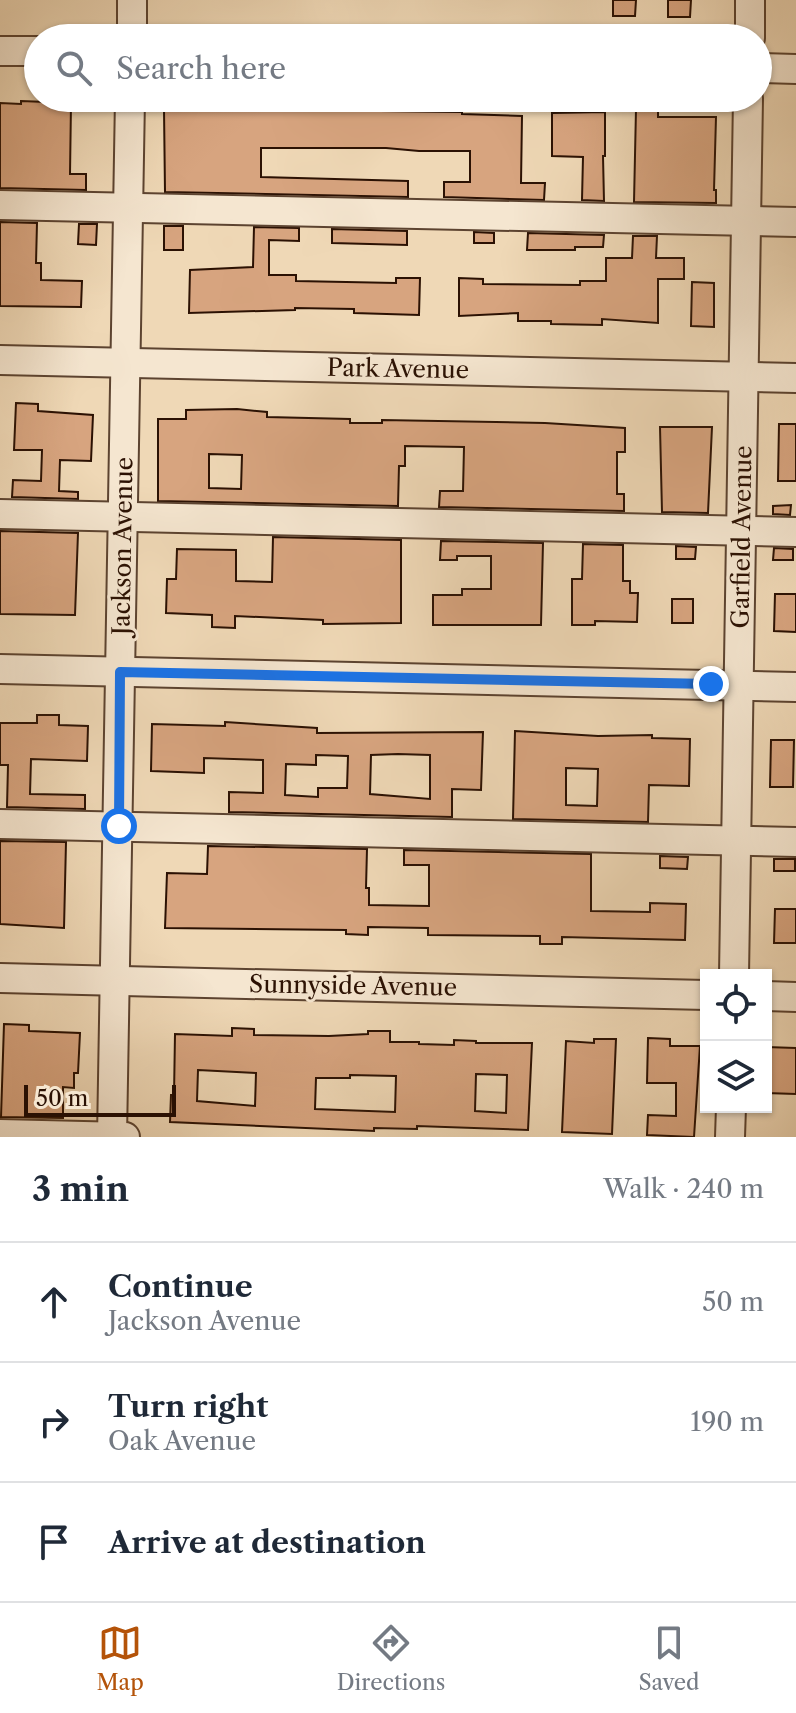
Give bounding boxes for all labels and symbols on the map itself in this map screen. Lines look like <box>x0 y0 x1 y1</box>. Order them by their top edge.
street label: Park Avenue <box>327 353 469 384</box>
street label: Garfield Avenue <box>725 445 758 629</box>
street label: Jackson Avenue <box>106 457 139 639</box>
route end <box>693 666 729 702</box>
route start <box>101 808 137 844</box>
street label: Sunnyside Avenue <box>249 969 457 1002</box>
scale bar <box>24 1081 176 1117</box>

